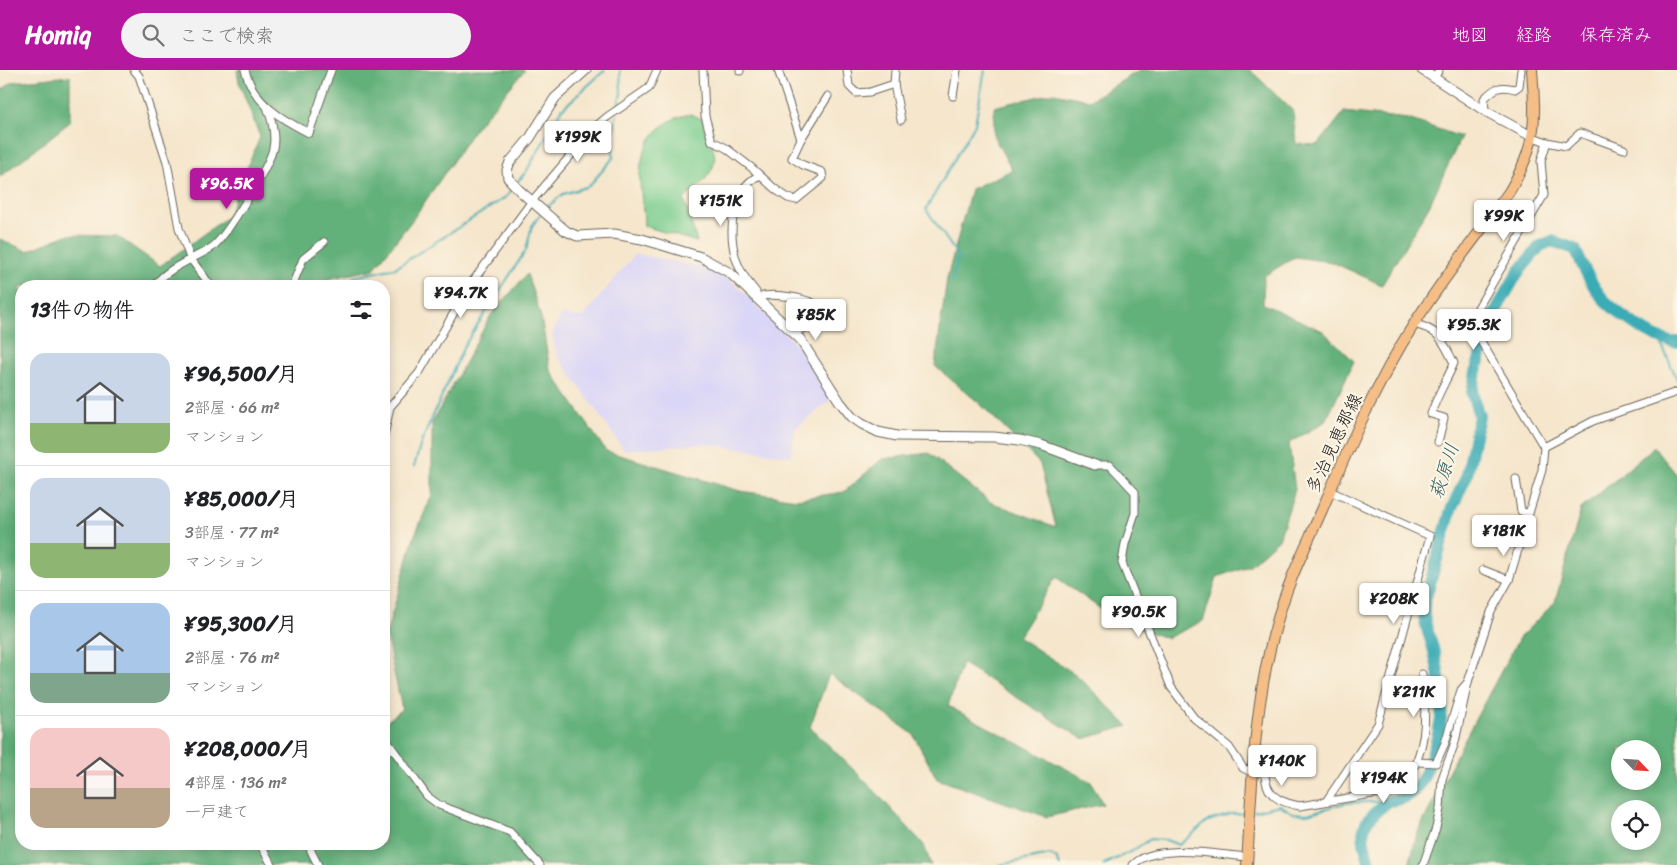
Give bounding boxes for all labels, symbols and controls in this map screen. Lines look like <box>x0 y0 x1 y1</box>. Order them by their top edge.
search box <box>121 13 471 58</box>
text: Homiq <box>25 14 91 56</box>
text: ここで検索 <box>179 19 274 52</box>
text: 地図 <box>1452 19 1488 51</box>
text: 経路 <box>1516 19 1552 51</box>
text: 保存済み <box>1580 19 1652 51</box>
icon: search <box>139 21 167 49</box>
pin: ¥199K <box>543 121 613 163</box>
text: ¥199K <box>555 122 601 151</box>
pin: ¥96.5K <box>186 168 268 210</box>
text: ¥96.5K <box>201 169 253 198</box>
pin: ¥151K <box>686 184 756 227</box>
text: ¥151K <box>700 186 742 215</box>
pin: ¥99K <box>1474 200 1534 242</box>
text: ¥99K <box>1485 201 1523 230</box>
pin: ¥94.7K <box>420 276 502 319</box>
text: ¥94.7K <box>435 278 487 307</box>
text: 13件の物件 <box>30 291 135 329</box>
icon: filters <box>347 296 375 324</box>
pin: ¥85K <box>786 298 846 341</box>
text: ¥85K <box>797 300 835 329</box>
pin: ¥95.3K <box>1433 308 1515 351</box>
text: ¥95.3K <box>1448 310 1500 339</box>
text: ¥96,500/月 <box>185 355 298 393</box>
icon: home <box>70 373 130 433</box>
street label: 多治見恵那線 <box>1297 387 1371 499</box>
text: 2部屋 · 66 m² <box>185 393 280 422</box>
text: マンション <box>185 422 264 451</box>
water label: 萩原川 <box>1419 439 1469 503</box>
text: ¥85,000/月 <box>185 480 299 518</box>
icon: home <box>70 498 130 558</box>
pin: ¥181K <box>1469 514 1539 557</box>
text: ¥181K <box>1483 516 1525 545</box>
text: 3部屋 · 77 m² <box>185 518 279 547</box>
text: マンション <box>185 547 264 576</box>
pin: ¥208K <box>1359 582 1429 625</box>
text: ¥208K <box>1370 584 1418 613</box>
pin: ¥90.5K <box>1098 596 1180 638</box>
text: ¥90.5K <box>1112 597 1166 626</box>
text: ¥95,300/月 <box>185 605 298 643</box>
icon: home <box>70 623 130 683</box>
text: 2部屋 · 76 m² <box>185 643 280 672</box>
text: マンション <box>185 672 264 701</box>
pin: ¥211K <box>1379 676 1449 718</box>
text: ¥211K <box>1393 677 1435 706</box>
text: ¥208,000/月 <box>185 730 312 768</box>
north arrow <box>1611 740 1661 790</box>
map controls <box>1611 740 1661 850</box>
pin: ¥140K <box>1247 744 1317 787</box>
text: ¥140K <box>1259 746 1305 775</box>
icon: home <box>70 748 130 808</box>
pin: ¥194K <box>1349 762 1419 804</box>
text: ¥194K <box>1361 763 1407 792</box>
text: 4部屋 · 136 m² <box>185 768 287 797</box>
text: 一戸建て <box>185 797 249 826</box>
button: locate <box>1611 800 1661 850</box>

